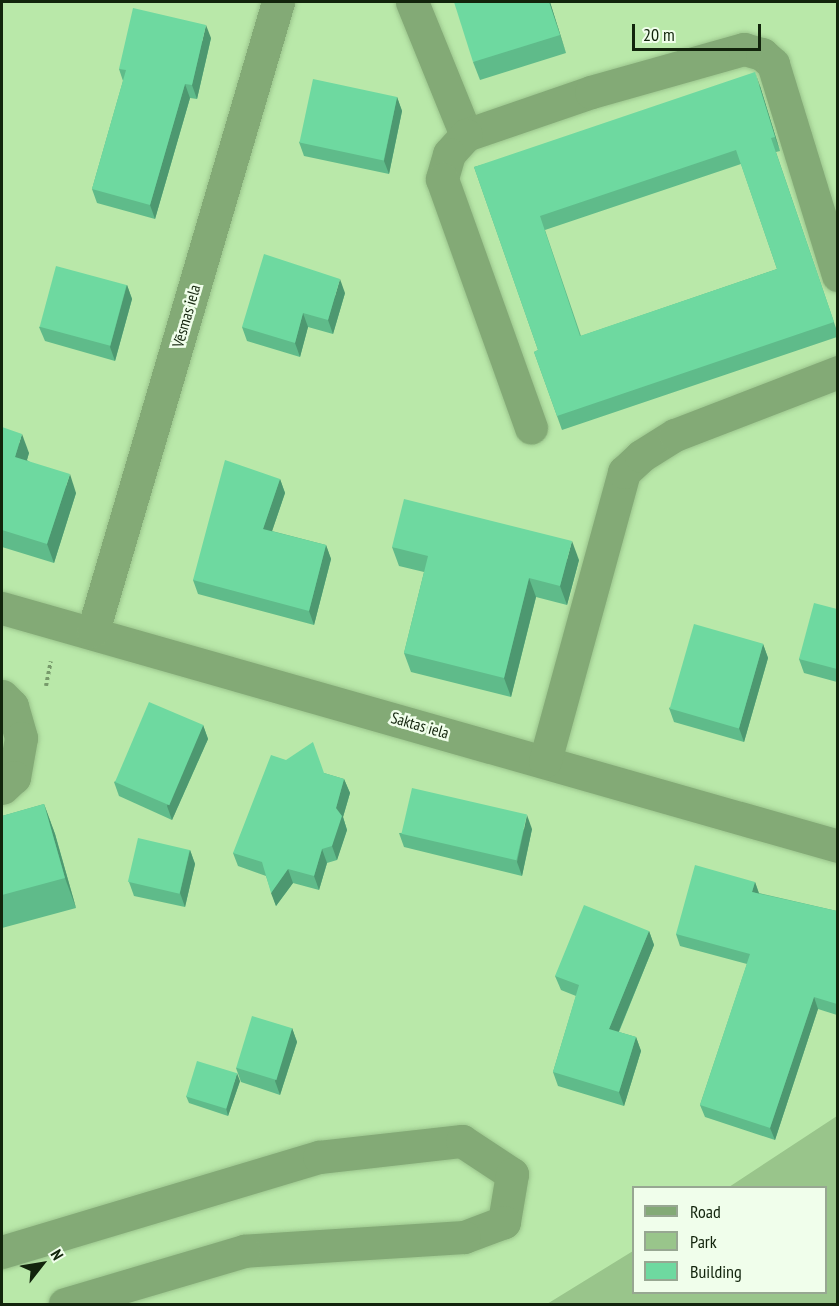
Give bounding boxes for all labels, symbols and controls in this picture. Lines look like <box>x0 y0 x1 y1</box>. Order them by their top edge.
scale bar <box>635 12 764 50</box>
text: 20 m <box>643 23 675 46</box>
street label: Vēsmas iela <box>168 282 204 350</box>
street label: Saktas iela <box>389 708 451 742</box>
legend <box>632 1186 827 1294</box>
text: Road <box>690 1200 721 1223</box>
text: Park <box>690 1230 717 1253</box>
north arrow <box>12 1234 72 1294</box>
text: N <box>47 1246 68 1264</box>
text: Building <box>690 1260 742 1283</box>

